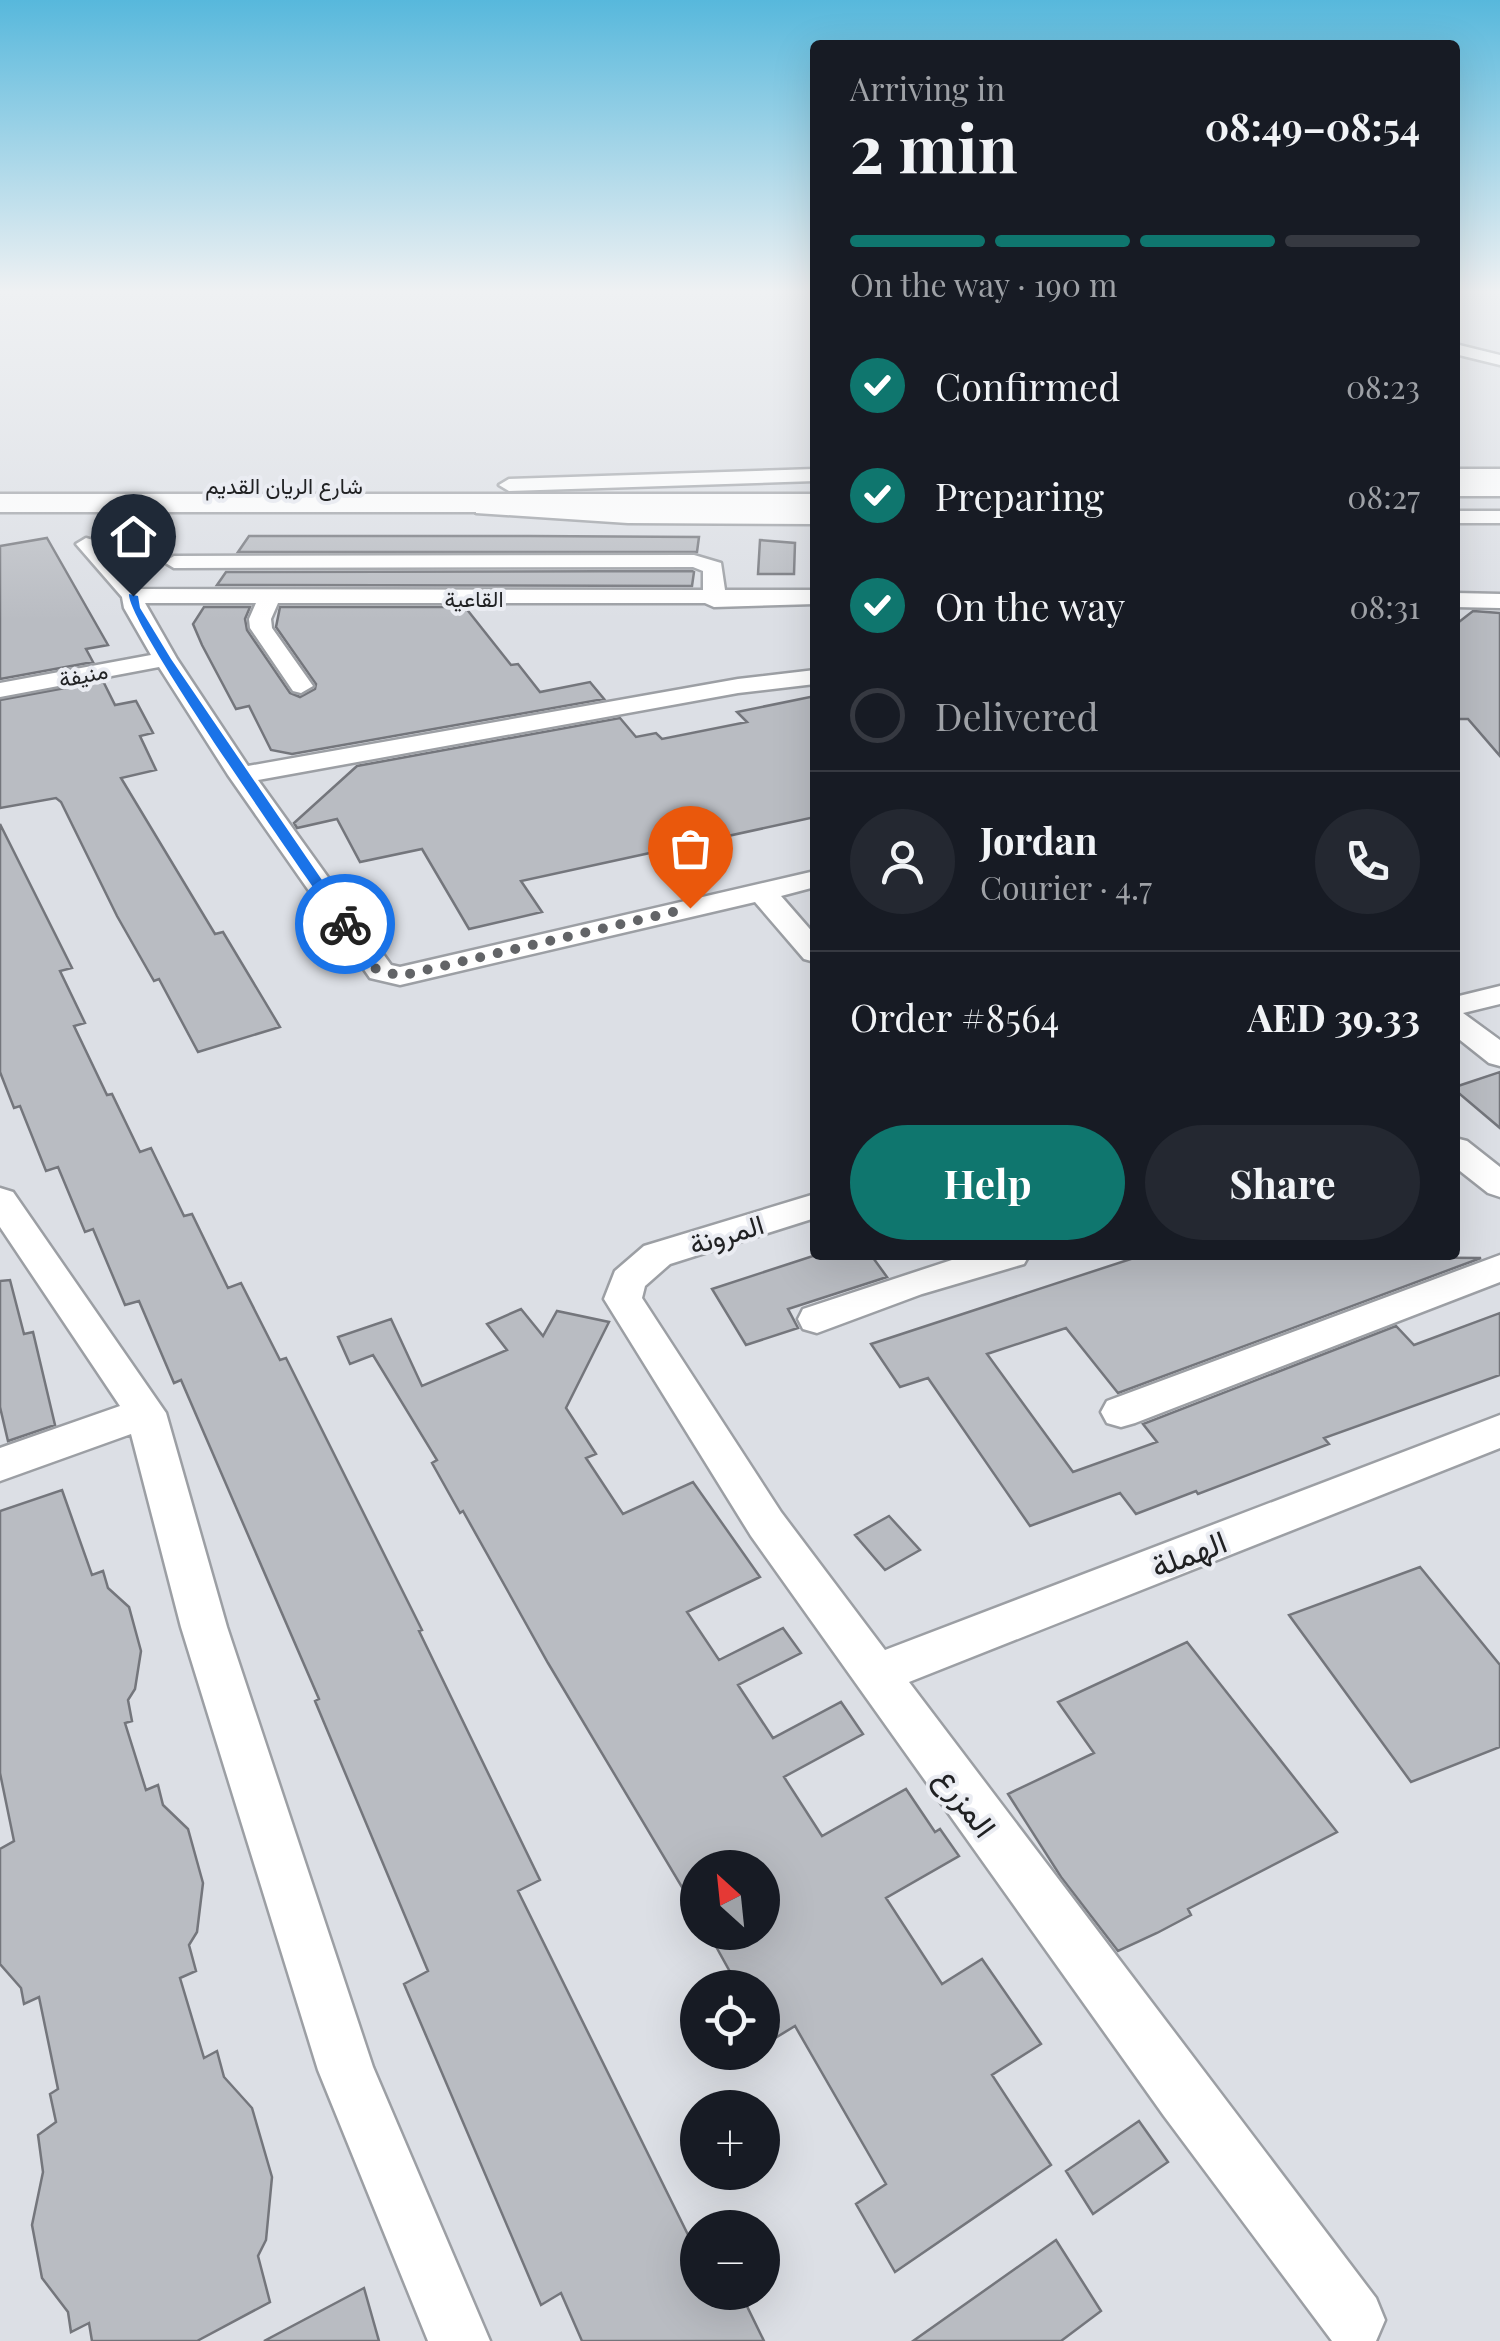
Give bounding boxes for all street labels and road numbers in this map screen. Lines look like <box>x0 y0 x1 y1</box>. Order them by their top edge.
street label: شارع الريان القديم <box>205 470 363 501</box>
street label: القاعية <box>444 583 504 613</box>
street label: منيفة <box>56 655 110 693</box>
street label: المرونة <box>684 1204 768 1263</box>
street label: الهملة <box>1144 1518 1232 1587</box>
street label: المزرع <box>925 1757 1008 1847</box>

